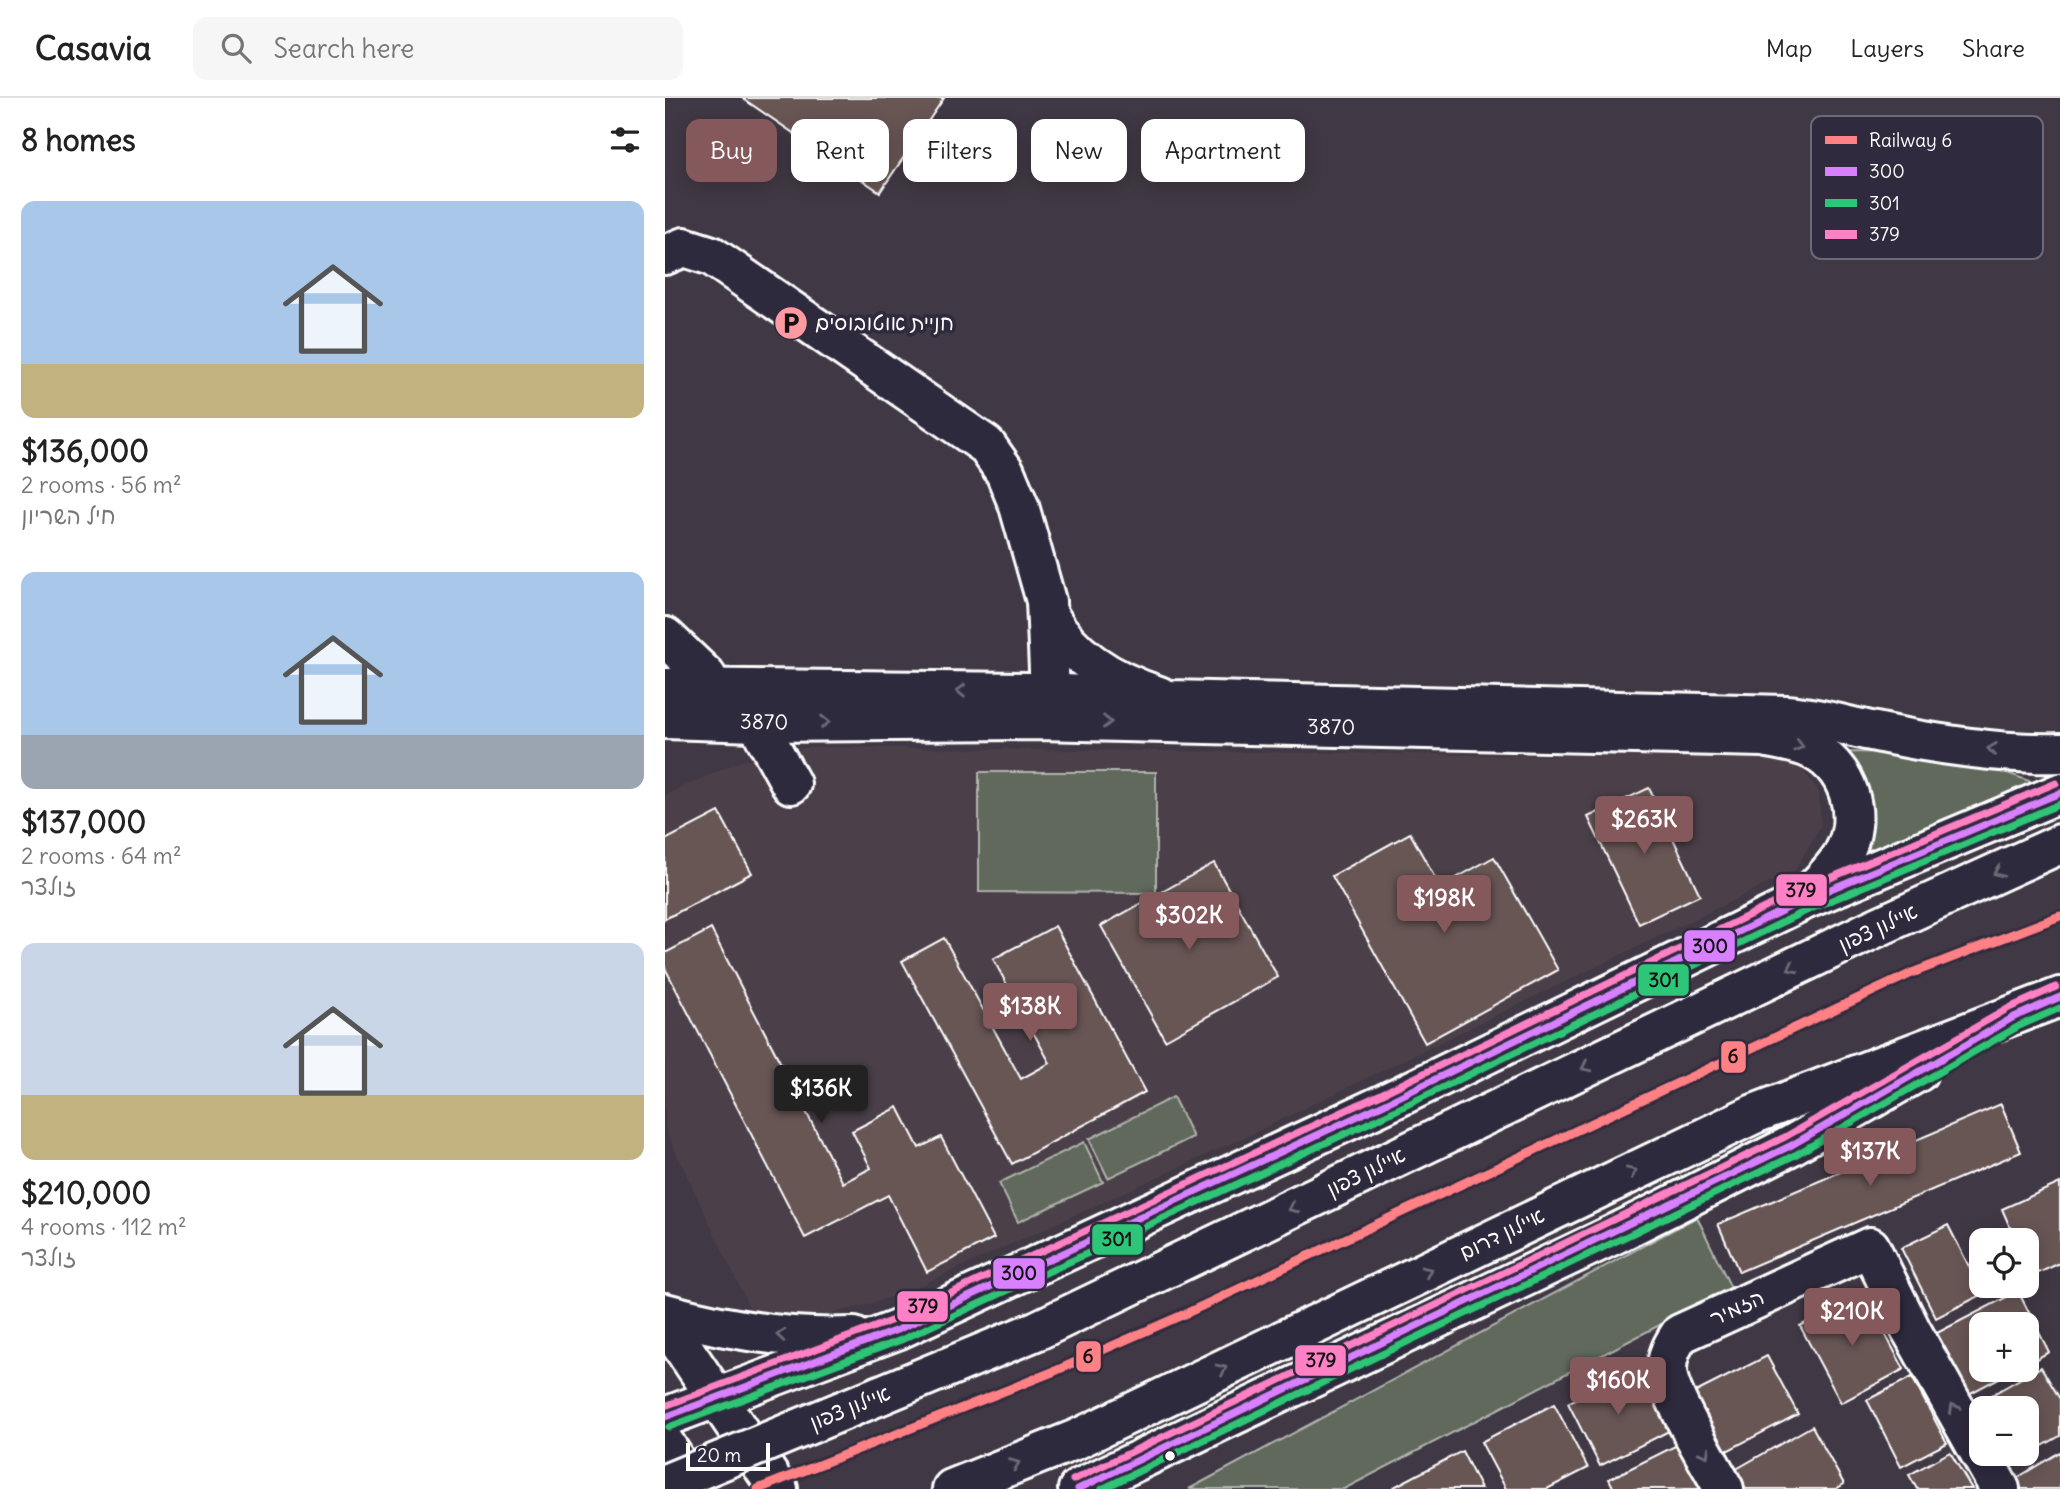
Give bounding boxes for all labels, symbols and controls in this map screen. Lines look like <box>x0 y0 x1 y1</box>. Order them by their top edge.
search box <box>193 17 683 80</box>
text: Casavia <box>35 27 151 69</box>
icon: search <box>217 29 255 67</box>
text: Search here <box>273 32 414 65</box>
text: Map <box>1766 33 1812 63</box>
text: Layers <box>1850 33 1924 63</box>
text: Share <box>1962 33 2025 63</box>
legend <box>1811 116 2043 259</box>
chip: Buy <box>686 119 777 182</box>
chip: Rent <box>791 119 889 182</box>
chip: Filters <box>903 119 1017 182</box>
chip: New <box>1031 119 1127 182</box>
chip: Apartment <box>1141 119 1305 182</box>
text: 8 homes <box>21 121 136 159</box>
icon: filters <box>606 121 644 159</box>
text: Railway 6 <box>1869 128 1952 152</box>
text: 300 <box>1869 159 1905 183</box>
text: 301 <box>1869 191 1900 215</box>
text: 379 <box>1869 222 1900 246</box>
icon: home <box>270 246 396 372</box>
parking icon: חניית אוטובוסים <box>772 304 810 342</box>
place label: חניית אוטובוסים <box>815 309 954 336</box>
text: $136,000 <box>21 432 149 470</box>
text: 2 rooms · 56 m² <box>21 470 182 499</box>
text: חיל השריון <box>21 501 116 530</box>
icon: home <box>270 617 396 743</box>
one-way arrow <box>955 683 966 699</box>
street label: 3870 <box>740 708 788 735</box>
street label: 3870 <box>1307 713 1355 740</box>
one-way arrow <box>820 714 831 730</box>
one-way arrow <box>1102 714 1113 730</box>
one-way arrow <box>1792 737 1804 752</box>
one-way arrow <box>1986 742 1998 757</box>
pin: $263K <box>1595 796 1693 856</box>
text: $137,000 <box>21 803 146 841</box>
text: $263K <box>1611 804 1677 833</box>
text: 2 rooms · 64 m² <box>21 841 182 870</box>
one-way arrow <box>1993 864 2005 878</box>
text: זולצר <box>21 872 77 901</box>
line badge: 379 <box>1775 873 1828 907</box>
pin: $198K <box>1395 876 1493 935</box>
text: 379 <box>1785 878 1817 902</box>
text: $198K <box>1413 883 1475 912</box>
pin: $302K <box>1140 892 1238 952</box>
street label: איילון צפון <box>1834 897 1922 958</box>
text: $302K <box>1155 900 1223 929</box>
line badge: 300 <box>1683 929 1736 963</box>
text: 300 <box>1692 934 1728 958</box>
one-way arrow <box>1787 960 1799 974</box>
line badge: 301 <box>1637 963 1690 997</box>
text: 301 <box>1649 968 1679 992</box>
pin: $138K <box>981 984 1079 1043</box>
icon: home <box>270 988 396 1114</box>
text: $138K <box>999 991 1061 1020</box>
line badge: 6 <box>1720 1040 1747 1074</box>
text: 6 <box>1728 1044 1739 1068</box>
one-way arrow <box>1581 1058 1594 1072</box>
pin: $136K <box>772 1066 870 1125</box>
text: $136K <box>790 1073 852 1102</box>
pin: $137K <box>1821 1128 1919 1188</box>
text: $137K <box>1840 1136 1900 1165</box>
street label: איילון צפון <box>1322 1141 1410 1202</box>
one-way arrow <box>1625 1166 1637 1180</box>
text: $210,000 <box>21 1174 151 1212</box>
one-way arrow <box>1288 1199 1300 1213</box>
street label: איילון דרום <box>1455 1201 1549 1266</box>
text: 4 rooms · 112 m² <box>21 1212 187 1241</box>
line badge: 301 <box>1091 1223 1144 1256</box>
text: 301 <box>1102 1227 1132 1251</box>
map controls <box>1969 1228 2039 1466</box>
button: locate <box>1969 1228 2039 1298</box>
text: זולצר <box>21 1243 77 1272</box>
line badge: 300 <box>992 1257 1046 1290</box>
text: 300 <box>1001 1261 1037 1285</box>
one-way arrow <box>1420 1265 1432 1279</box>
street label: הזמיר <box>1705 1283 1768 1332</box>
pin: $210K <box>1803 1288 1901 1348</box>
line badge: 379 <box>896 1290 949 1323</box>
text: 379 <box>907 1294 939 1318</box>
text: $210K <box>1820 1296 1884 1325</box>
button: + <box>1969 1312 2039 1382</box>
one-way arrow <box>775 1328 786 1343</box>
line badge: 6 <box>1075 1340 1102 1373</box>
text: 6 <box>1083 1344 1094 1368</box>
line badge: 379 <box>1294 1344 1347 1377</box>
text: 379 <box>1305 1348 1337 1372</box>
pin: $160K <box>1569 1358 1667 1417</box>
one-way arrow <box>1215 1363 1227 1377</box>
text: $160K <box>1586 1365 1650 1394</box>
street label: איילון צפון <box>806 1379 894 1436</box>
button: − <box>1969 1396 2039 1466</box>
one-way arrow <box>1949 1403 1962 1416</box>
scale bar <box>686 1440 770 1472</box>
text: 20 m <box>697 1443 741 1467</box>
one-way arrow <box>1696 1446 1710 1459</box>
unlabelled marker <box>1163 1449 1177 1463</box>
one-way arrow <box>1008 1458 1020 1472</box>

